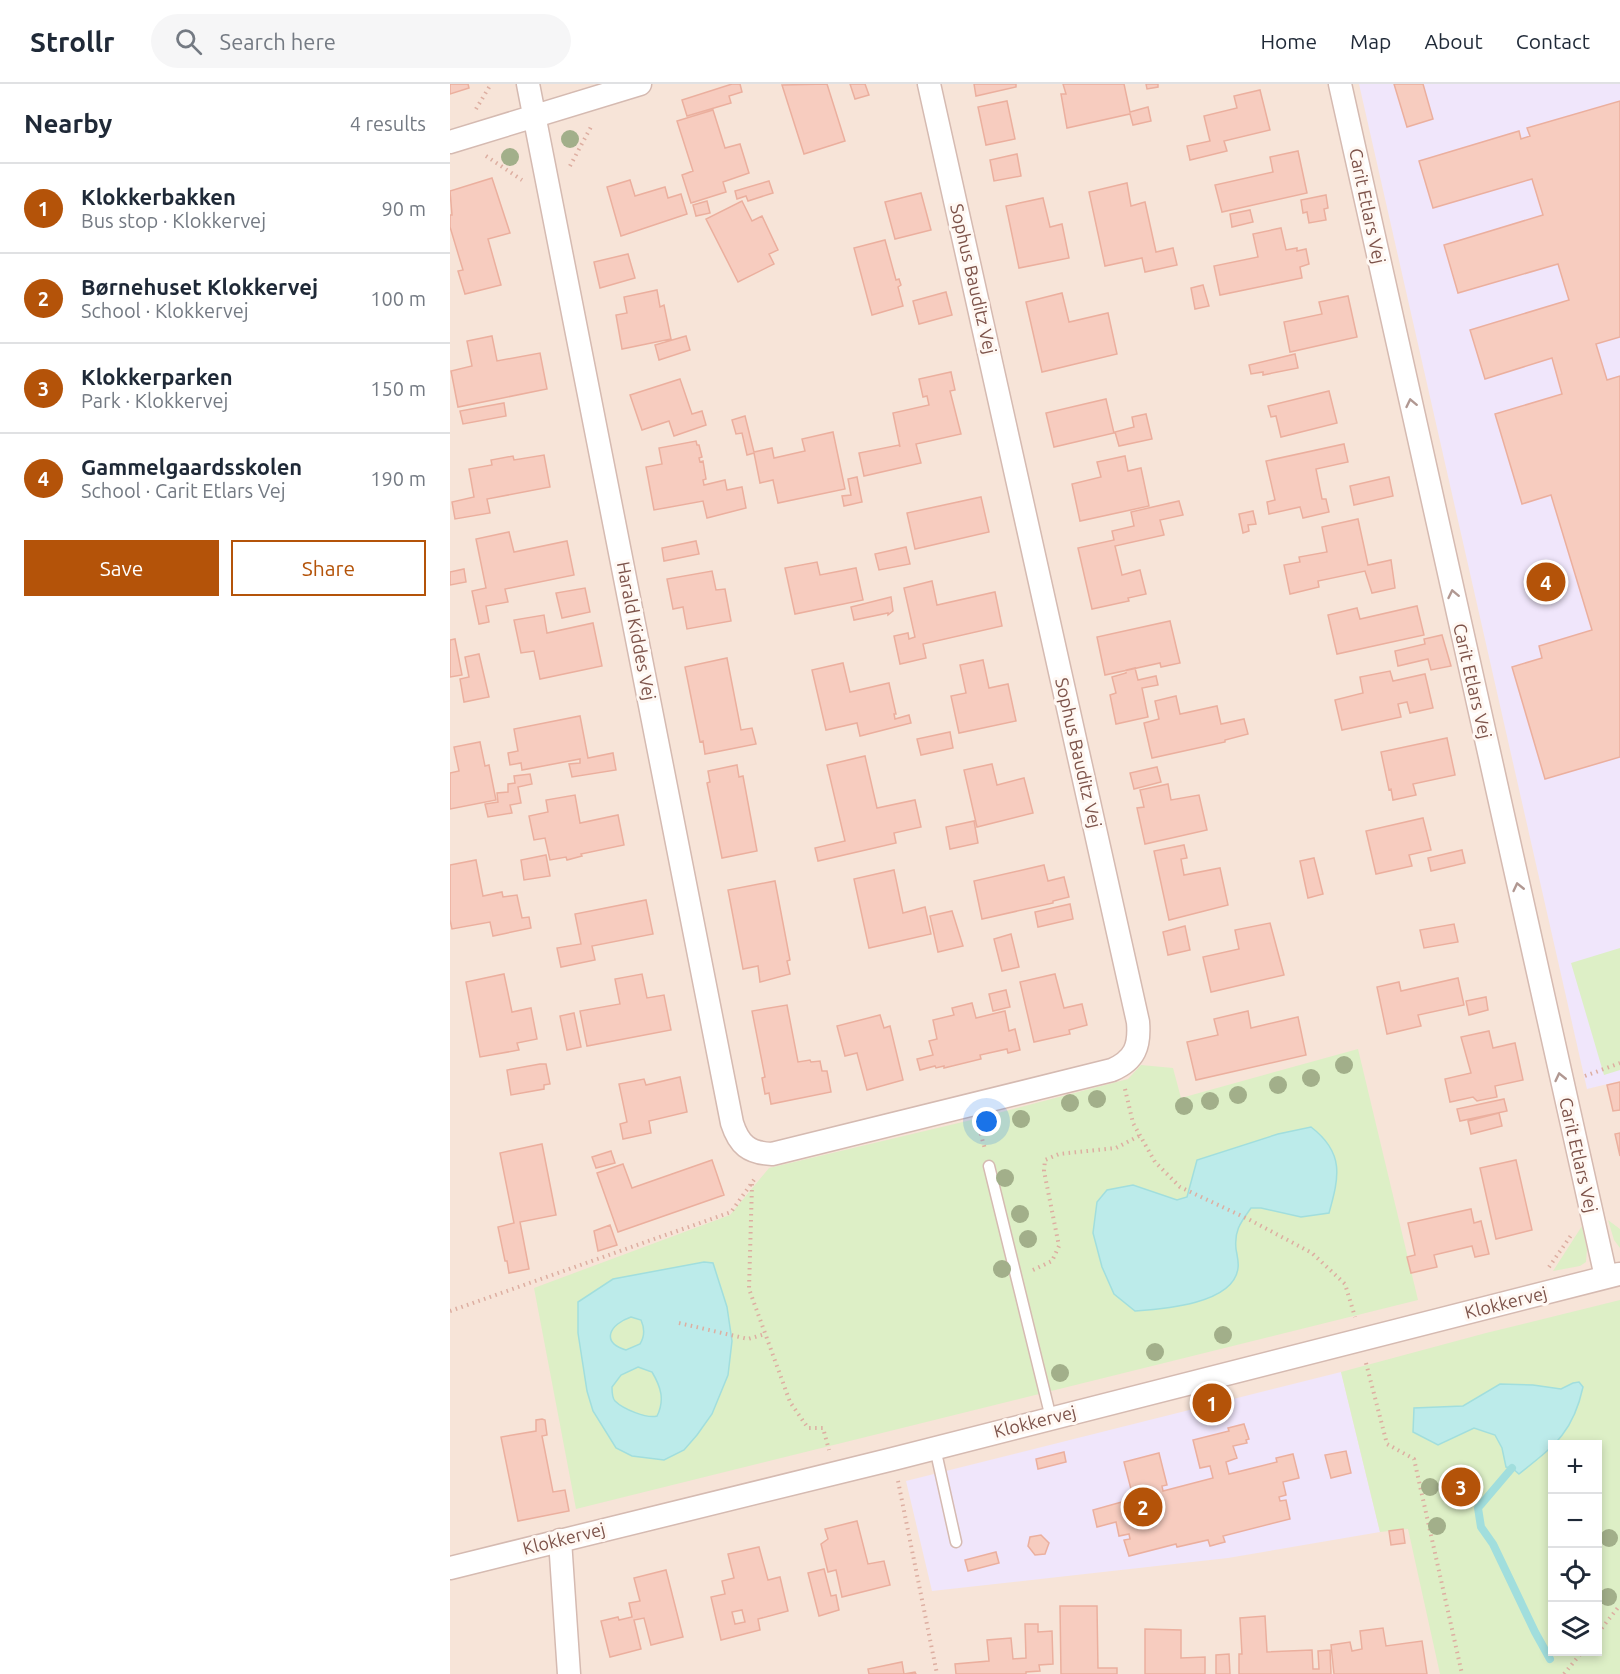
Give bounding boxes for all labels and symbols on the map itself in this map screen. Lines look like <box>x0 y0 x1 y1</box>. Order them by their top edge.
street label: Carit Etlars Vej <box>1346 146 1390 265</box>
street label: Sophus Bauditz Vej <box>947 202 1001 356</box>
one-way arrow <box>1405 399 1418 409</box>
street label: Harald Kiddes Vej <box>614 560 660 702</box>
pin: 4 <box>1526 560 1566 604</box>
one-way arrow <box>1447 589 1460 599</box>
street label: Carit Etlars Vej <box>1450 621 1496 740</box>
street label: Sophus Bauditz Vej <box>1052 676 1106 830</box>
one-way arrow <box>1512 882 1525 892</box>
one-way arrow <box>1555 1072 1568 1082</box>
street label: Carit Etlars Vej <box>1556 1095 1602 1214</box>
your location <box>972 1107 1001 1136</box>
street label: Klokkervej <box>1462 1282 1549 1322</box>
pin: 1 <box>1192 1380 1232 1426</box>
street label: Klokkervej <box>991 1401 1078 1441</box>
pin: 3 <box>1442 1464 1480 1510</box>
pin: 2 <box>1124 1484 1162 1530</box>
street label: Klokkervej <box>520 1518 607 1558</box>

